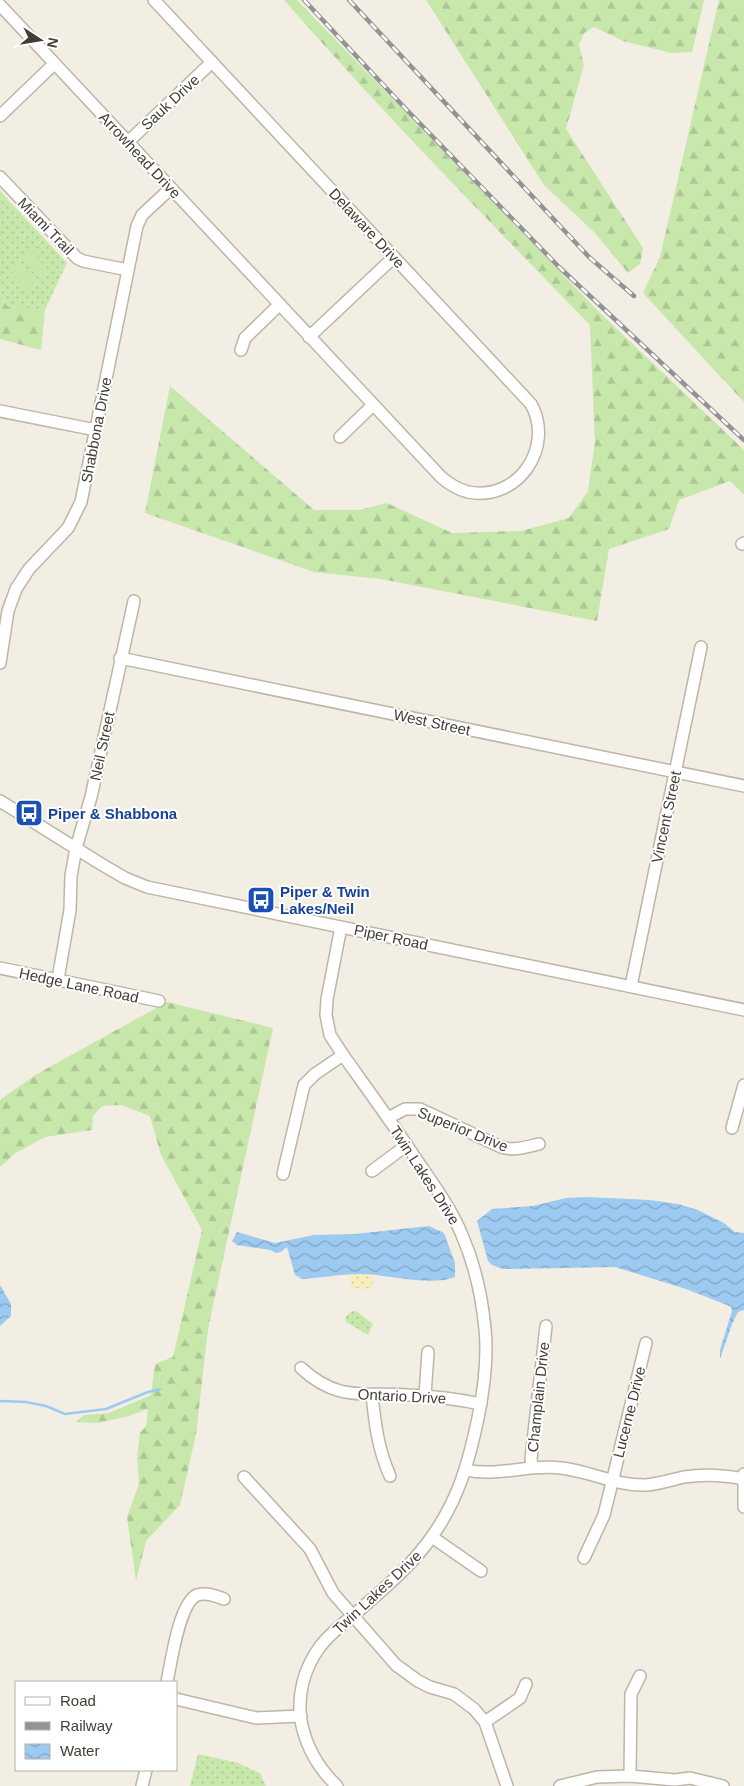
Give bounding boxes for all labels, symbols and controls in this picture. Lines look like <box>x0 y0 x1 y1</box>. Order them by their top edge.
north arrow <box>15 15 65 65</box>
text: N <box>44 36 62 49</box>
street label: Sauk Drive <box>137 71 203 133</box>
street label: Arrowhead Drive <box>96 108 184 202</box>
street label: Delaware Drive <box>326 185 408 271</box>
street label: Miami Trail <box>15 194 77 258</box>
street label: Shabbona Drive <box>77 376 115 484</box>
street label: West Street <box>392 706 473 739</box>
street label: Neil Street <box>86 709 118 782</box>
street label: Vincent Street <box>648 768 684 865</box>
bus stop icon: Piper & Shabbona <box>14 798 44 828</box>
place label: Piper & Shabbona <box>48 805 178 822</box>
place label: Piper & Twin Lakes/Neil <box>280 883 370 917</box>
bus stop icon: Piper & Twin Lakes/Neil <box>246 885 276 915</box>
street label: Piper Road <box>353 921 429 953</box>
street label: Hedge Lane Road <box>18 964 140 1006</box>
street label: Superior Drive <box>415 1103 511 1155</box>
street label: Twin Lakes Drive <box>387 1122 463 1228</box>
street label: Champlain Drive <box>524 1341 552 1453</box>
street label: Lucerne Drive <box>609 1365 649 1459</box>
street label: Ontario Drive <box>357 1385 447 1407</box>
street label: Twin Lakes Drive <box>329 1547 425 1637</box>
legend <box>15 1681 178 1771</box>
text: Road <box>60 1692 96 1709</box>
text: Railway <box>60 1717 113 1734</box>
text: Water <box>60 1742 99 1759</box>

